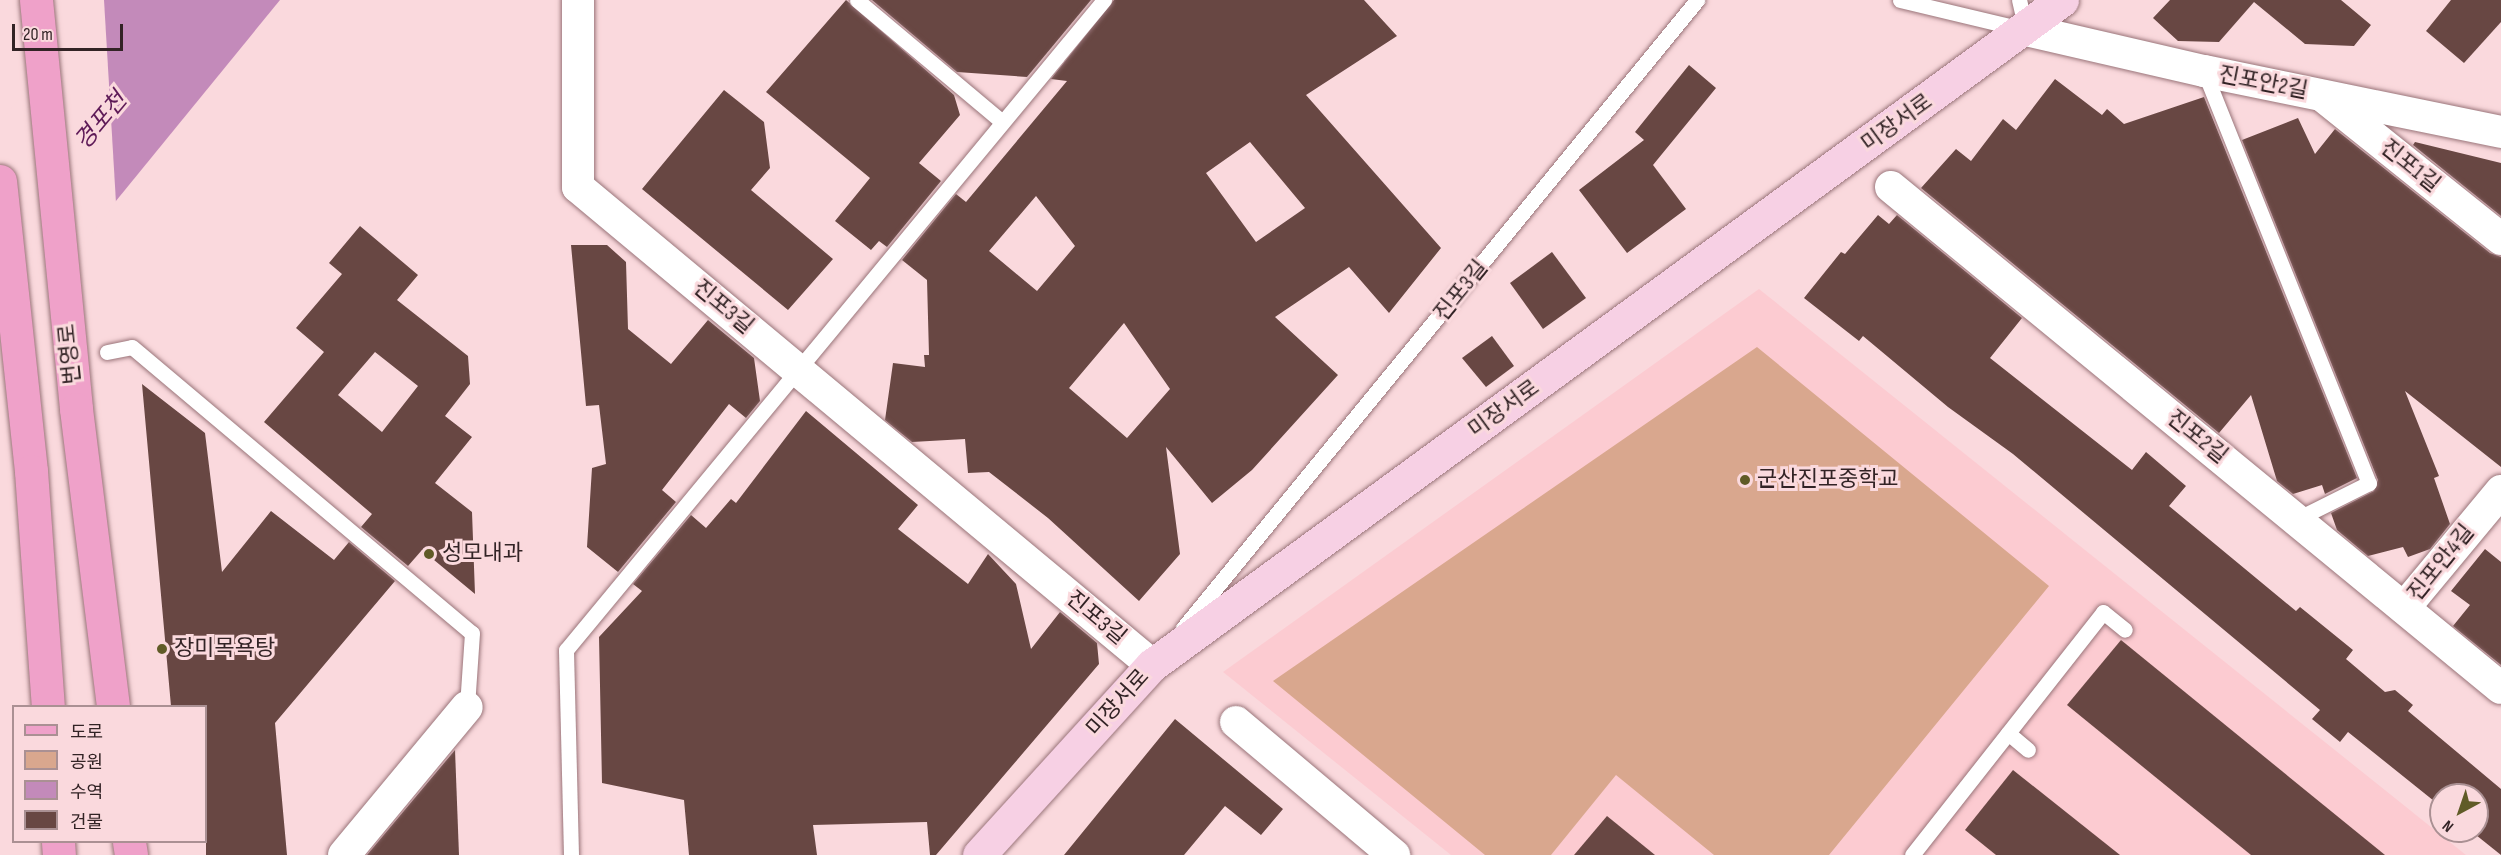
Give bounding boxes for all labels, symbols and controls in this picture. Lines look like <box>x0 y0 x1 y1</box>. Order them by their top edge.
scale bar <box>15 12 126 50</box>
text: 20 m <box>23 24 53 45</box>
street label: 진포안2길 <box>2216 61 2310 105</box>
water label: 경포천 <box>69 86 133 156</box>
street label: 미장서로 <box>1856 89 1938 157</box>
street label: 진포1길 <box>2375 134 2445 198</box>
street label: 진포3길 <box>1429 256 1493 326</box>
street label: 진포3길 <box>688 274 758 340</box>
street label: 번영로 <box>54 322 86 386</box>
street label: 미장서로 <box>1463 375 1545 443</box>
street label: 진포2길 <box>2162 405 2232 469</box>
place label: 군산진포중학교 <box>1757 467 1899 493</box>
marker: 군산진포중학교 <box>1738 473 1752 487</box>
street label: 진포안4길 <box>2402 520 2480 606</box>
place label: 성모내과 <box>442 541 523 567</box>
marker: 성모내과 <box>420 545 438 563</box>
street label: 진포3길 <box>1061 585 1131 651</box>
place label: 장미목욕탕 <box>174 636 275 662</box>
marker: 장미목욕탕 <box>155 642 169 656</box>
street label: 미장서로 <box>1081 664 1155 742</box>
legend <box>12 705 207 843</box>
text: 도로 <box>70 722 103 743</box>
text: 공원 <box>70 752 103 773</box>
text: 수역 <box>70 782 103 803</box>
north arrow <box>2429 783 2489 843</box>
text: 건물 <box>70 812 103 833</box>
text: N <box>2439 816 2458 836</box>

